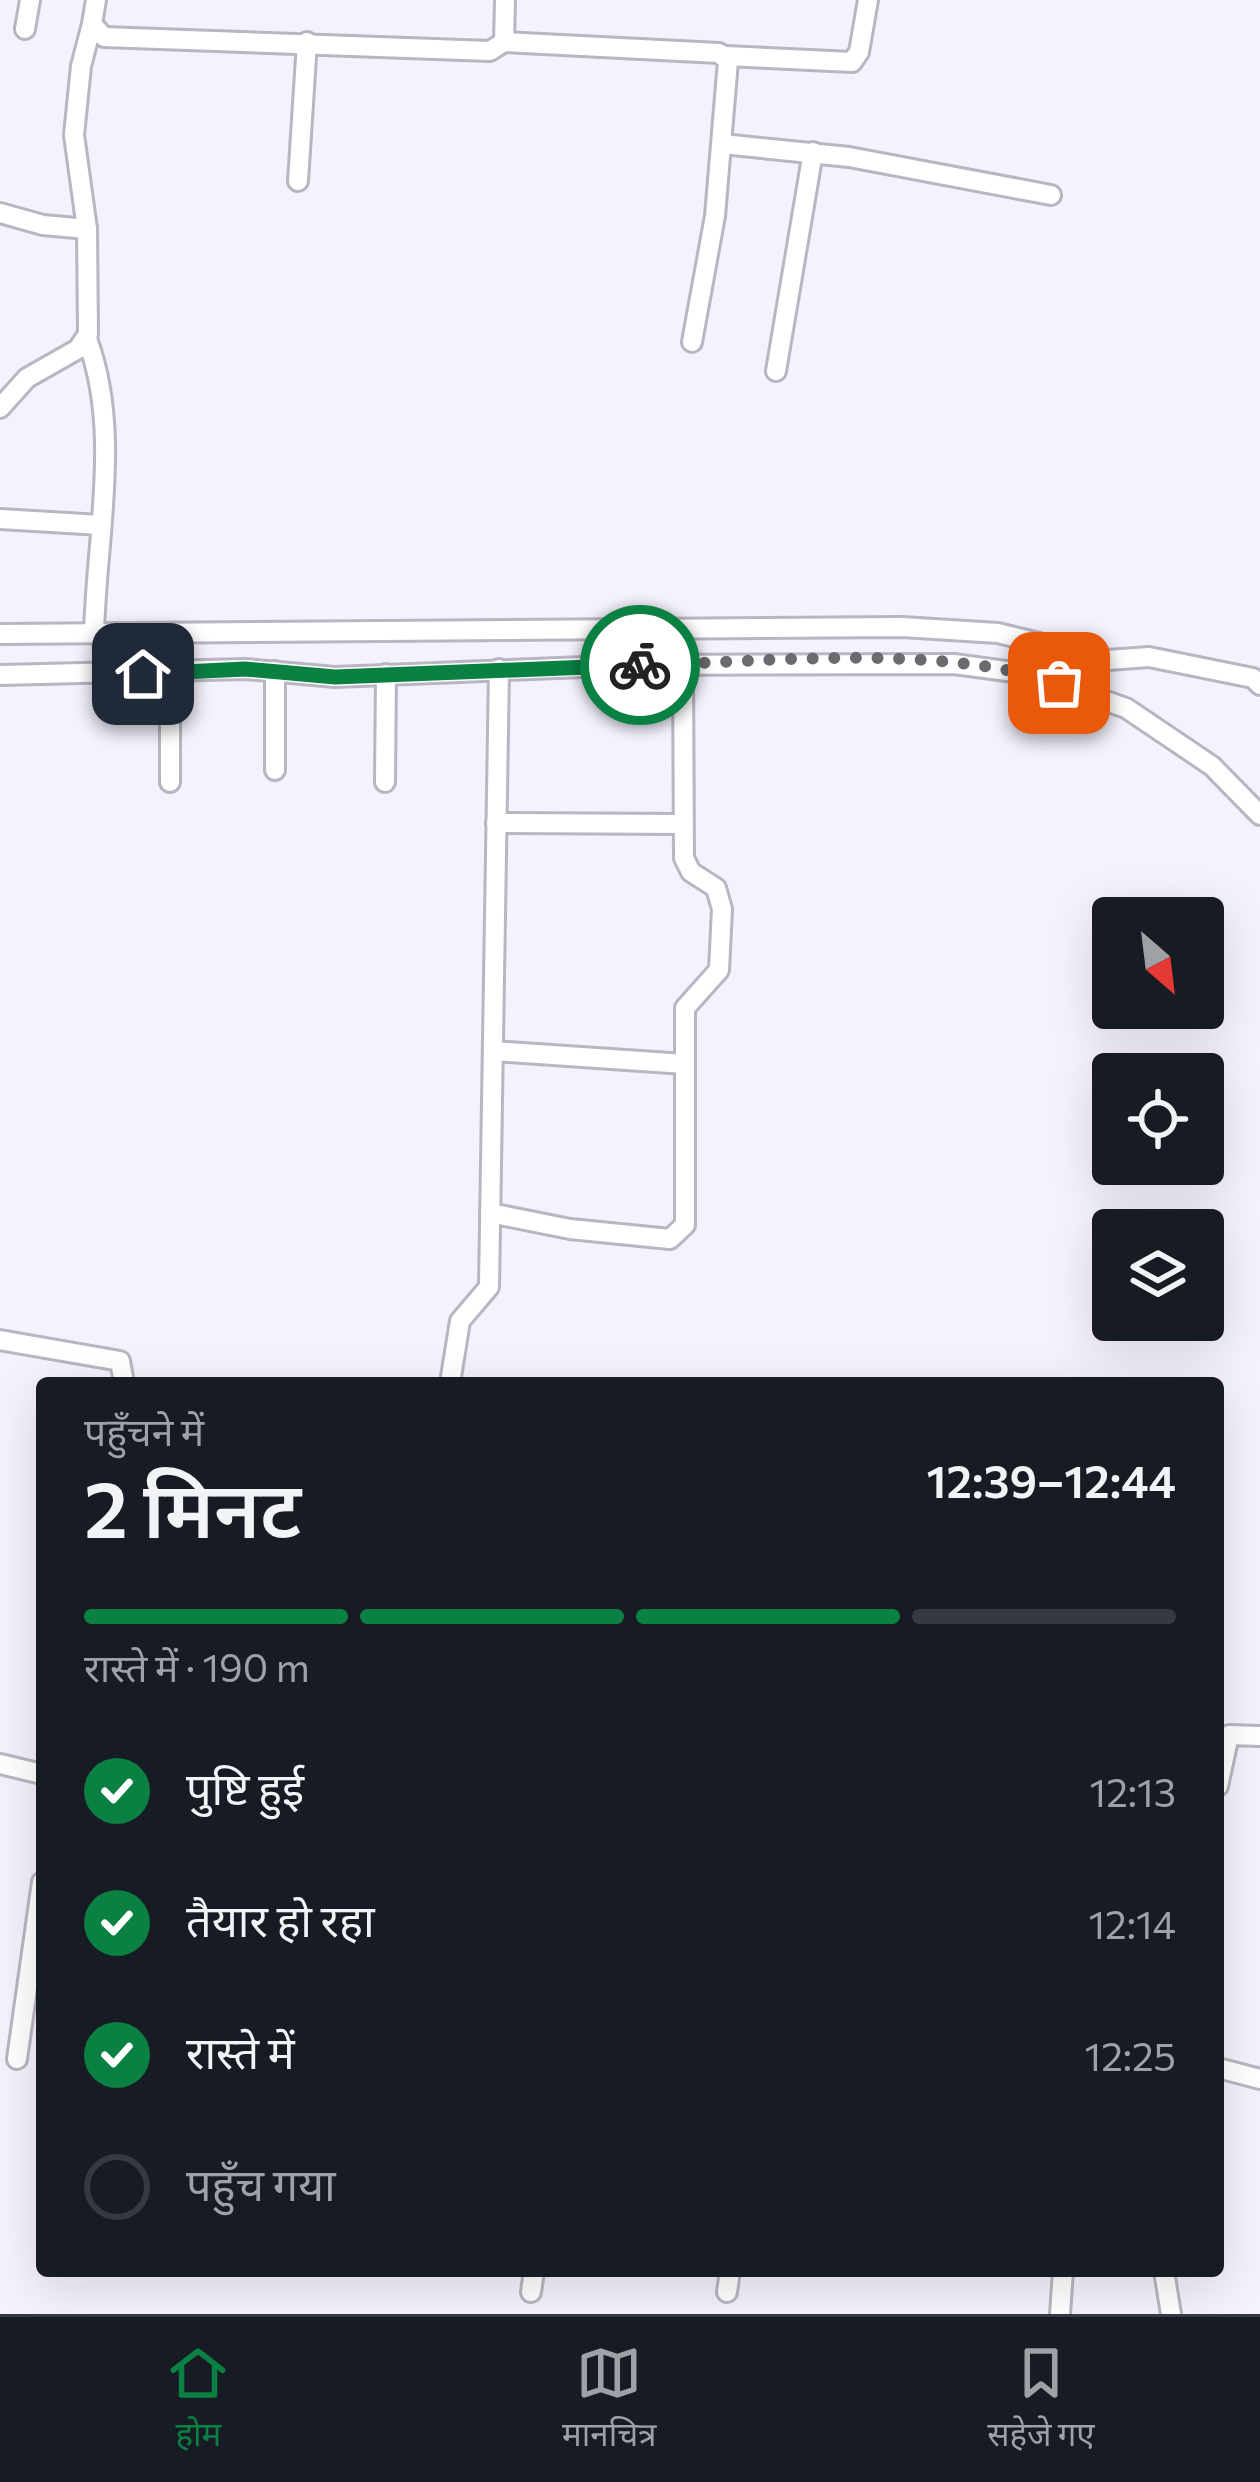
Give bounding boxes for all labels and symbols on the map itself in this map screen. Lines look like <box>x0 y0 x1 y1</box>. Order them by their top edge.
courier <box>580 605 700 725</box>
pin <box>92 623 194 725</box>
pin <box>1008 632 1110 734</box>
north arrow <box>1092 897 1224 1029</box>

